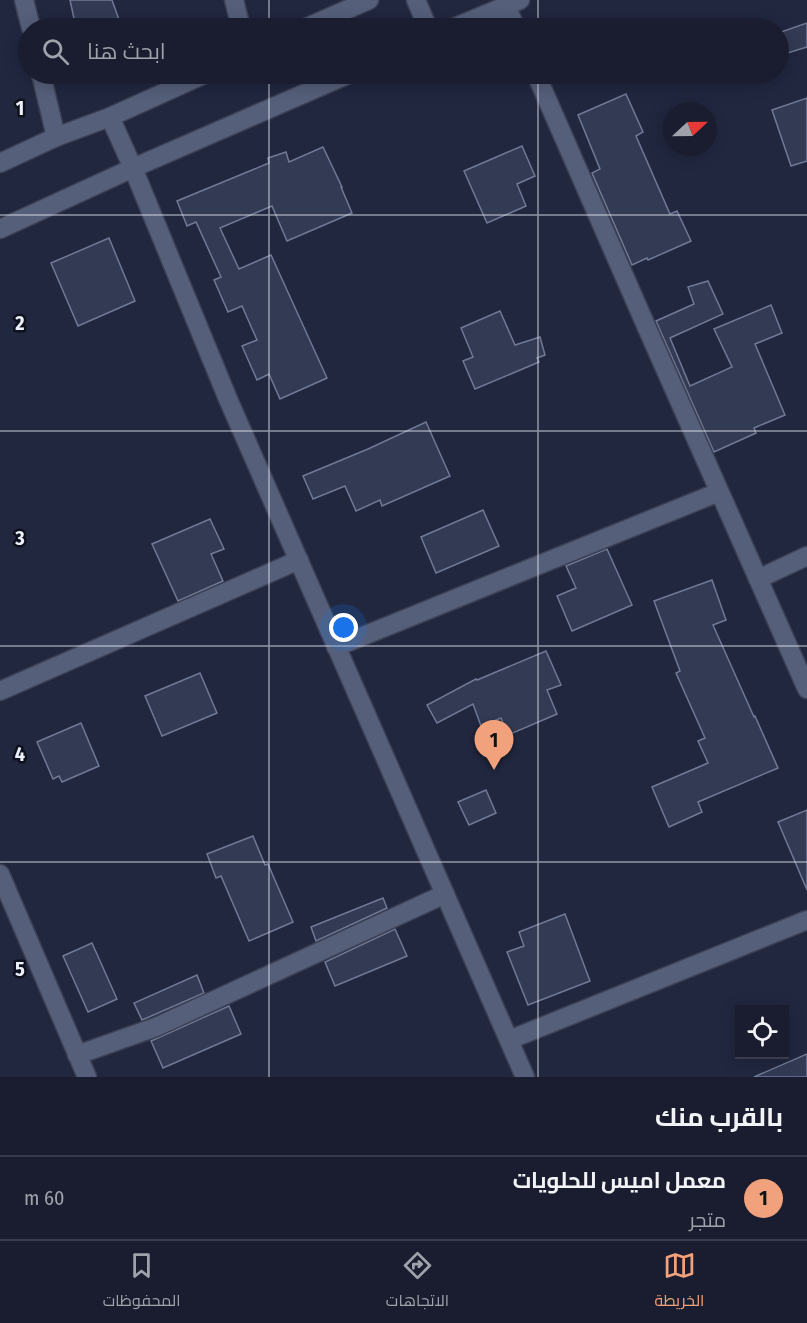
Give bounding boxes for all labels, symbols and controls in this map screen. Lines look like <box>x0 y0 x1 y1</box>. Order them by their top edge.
search box <box>18 18 789 84</box>
icon: search <box>39 35 72 68</box>
text: ابحث هنا <box>87 38 166 65</box>
text: 1 <box>16 96 24 120</box>
north arrow <box>663 102 717 156</box>
text: 2 <box>14 311 25 335</box>
text: 3 <box>14 526 25 550</box>
your location <box>329 613 358 642</box>
pin: 1 <box>474 720 514 770</box>
text: 4 <box>15 742 25 766</box>
text: 5 <box>15 957 25 981</box>
map controls <box>735 1005 789 1059</box>
button: locate <box>735 1005 789 1059</box>
text: بالقرب منك <box>655 1102 783 1133</box>
text: معمل اميس للحلويات <box>513 1167 726 1194</box>
text: 60 m <box>24 1186 64 1210</box>
text: 1 <box>759 1186 768 1210</box>
text: متجر <box>689 1208 726 1232</box>
tab: المحفوظات <box>103 1249 181 1315</box>
tab: الاتجاهات <box>386 1249 449 1315</box>
tab: الخريطة <box>654 1249 704 1315</box>

